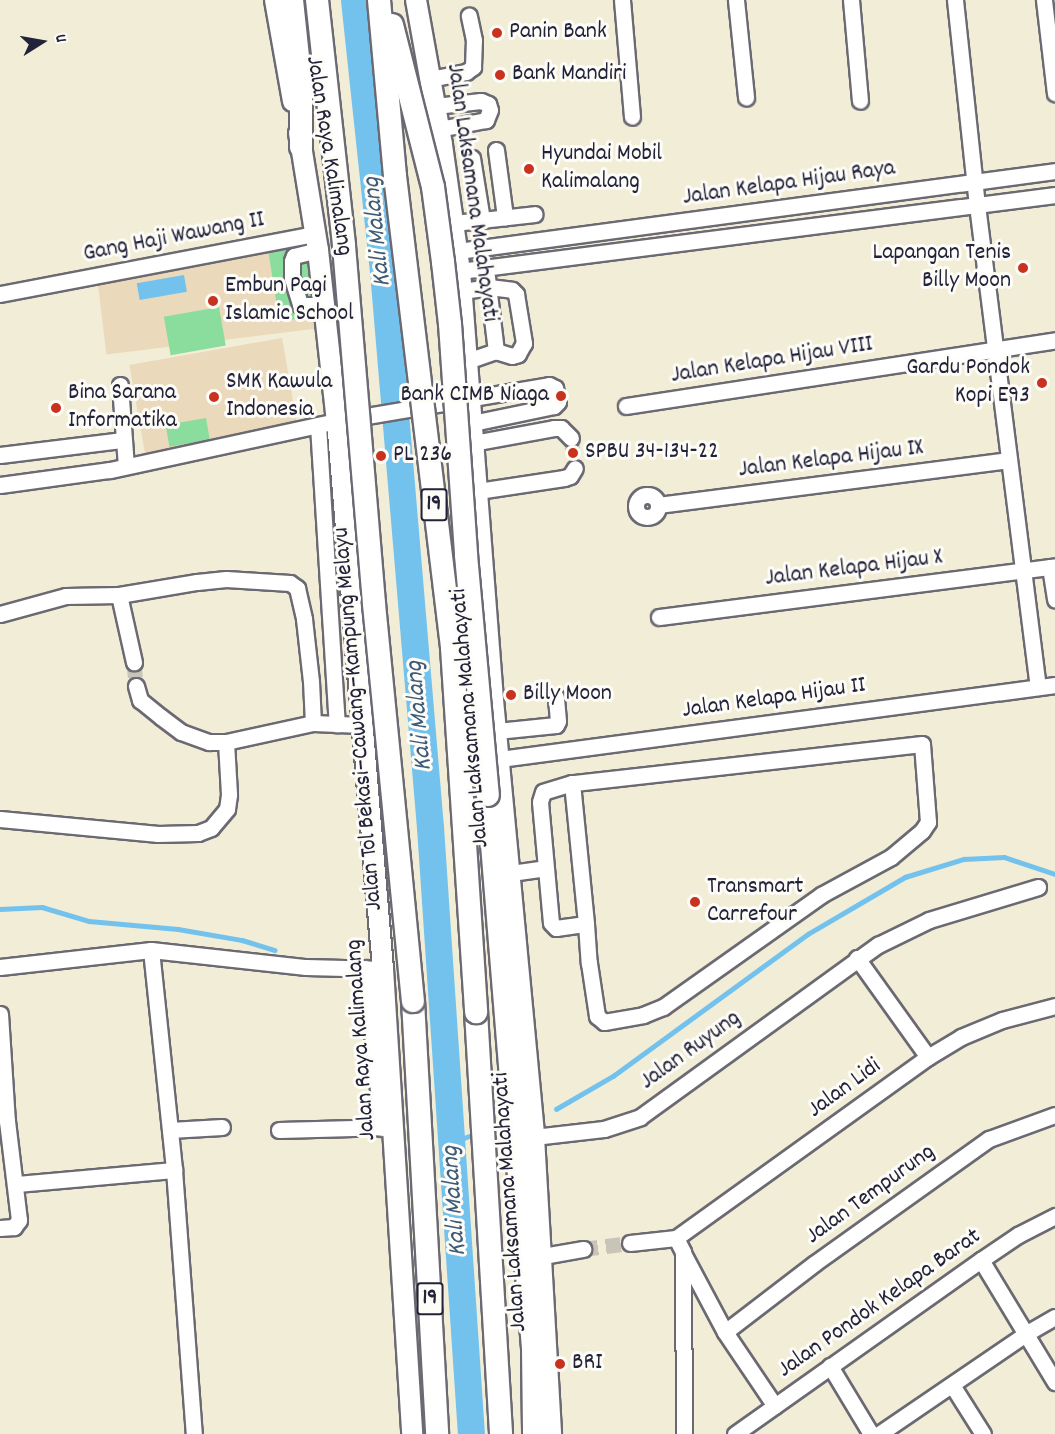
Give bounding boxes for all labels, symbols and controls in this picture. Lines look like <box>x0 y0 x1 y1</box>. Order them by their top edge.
north arrow <box>12 12 72 72</box>
place label: Panin Bank <box>509 19 607 47</box>
marker: Panin Bank <box>490 26 504 40</box>
text: U <box>48 32 72 44</box>
street label: Jalan Raya Kalimalang <box>298 54 358 258</box>
place label: Bank Mandiri <box>512 61 626 89</box>
street label: Jalan Laksamana Malahayati <box>439 62 503 324</box>
marker: Bank Mandiri <box>493 68 507 82</box>
place label: Hyundai Mobil Kalimalang <box>541 141 662 197</box>
street label: Jalan Kelapa Hijau Raya <box>681 155 897 213</box>
marker: Hyundai Mobil Kalimalang <box>522 162 536 176</box>
water label: Kali Malang <box>357 176 399 288</box>
street label: Gang Haji Wawang II <box>81 206 267 270</box>
place label: Lapangan Tenis Billy Moon <box>872 240 1011 296</box>
marker: Lapangan Tenis Billy Moon <box>1016 261 1030 275</box>
place label: Embun Pagi Islamic School <box>225 273 354 329</box>
marker: Embun Pagi Islamic School <box>206 294 220 308</box>
street label: Jalan Kelapa Hijau VIII <box>669 331 875 391</box>
place label: Gardu Pondok Kopi E93 <box>906 355 1030 411</box>
place label: SMK Kawula Indonesia <box>226 369 332 425</box>
marker: Gardu Pondok Kopi E93 <box>1035 376 1049 390</box>
place label: Bina Sarana Informatika <box>68 380 177 436</box>
place label: Bank CIMB Niaga <box>400 382 549 410</box>
marker: Bank CIMB Niaga <box>554 389 568 403</box>
marker: SMK Kawula Indonesia <box>207 390 221 404</box>
marker: Bina Sarana Informatika <box>49 401 63 415</box>
street label: Jalan Kelapa Hijau IX <box>737 434 925 486</box>
place label: SPBU 34-134-22 <box>585 439 719 467</box>
place label: PL 236 <box>393 442 452 470</box>
marker: SPBU 34-134-22 <box>566 446 580 460</box>
marker: PL 236 <box>374 449 388 463</box>
road number: 19 <box>420 486 448 524</box>
street label: Jalan Tol Bekasi–Cawang–Kampung Melayu <box>328 526 390 912</box>
street label: Jalan Kelapa Hijau X <box>764 544 944 594</box>
street label: Jalan Laksamana Malahayati <box>445 587 497 849</box>
water label: Kali Malang <box>400 660 440 772</box>
street label: Jalan Kelapa Hijau II <box>680 672 868 726</box>
place label: Billy Moon <box>523 681 612 709</box>
marker: Billy Moon <box>504 688 518 702</box>
place label: Transmart Carrefour <box>707 874 803 930</box>
marker: Transmart Carrefour <box>688 895 702 909</box>
street label: Jalan Raya Kalimalang <box>341 938 383 1142</box>
street label: Jalan Ruyung <box>635 1005 747 1097</box>
street label: Jalan Lidi <box>803 1053 887 1125</box>
street label: Jalan Laksamana Malahayati <box>488 1071 534 1333</box>
street label: Jalan Tempurung <box>801 1139 941 1251</box>
water label: Kali Malang <box>436 1145 474 1257</box>
street label: Jalan Pondok Kelapa Barat <box>773 1223 987 1385</box>
road number: 19 <box>416 1280 444 1318</box>
place label: BRI <box>572 1350 603 1378</box>
marker: BRI <box>553 1357 567 1371</box>

